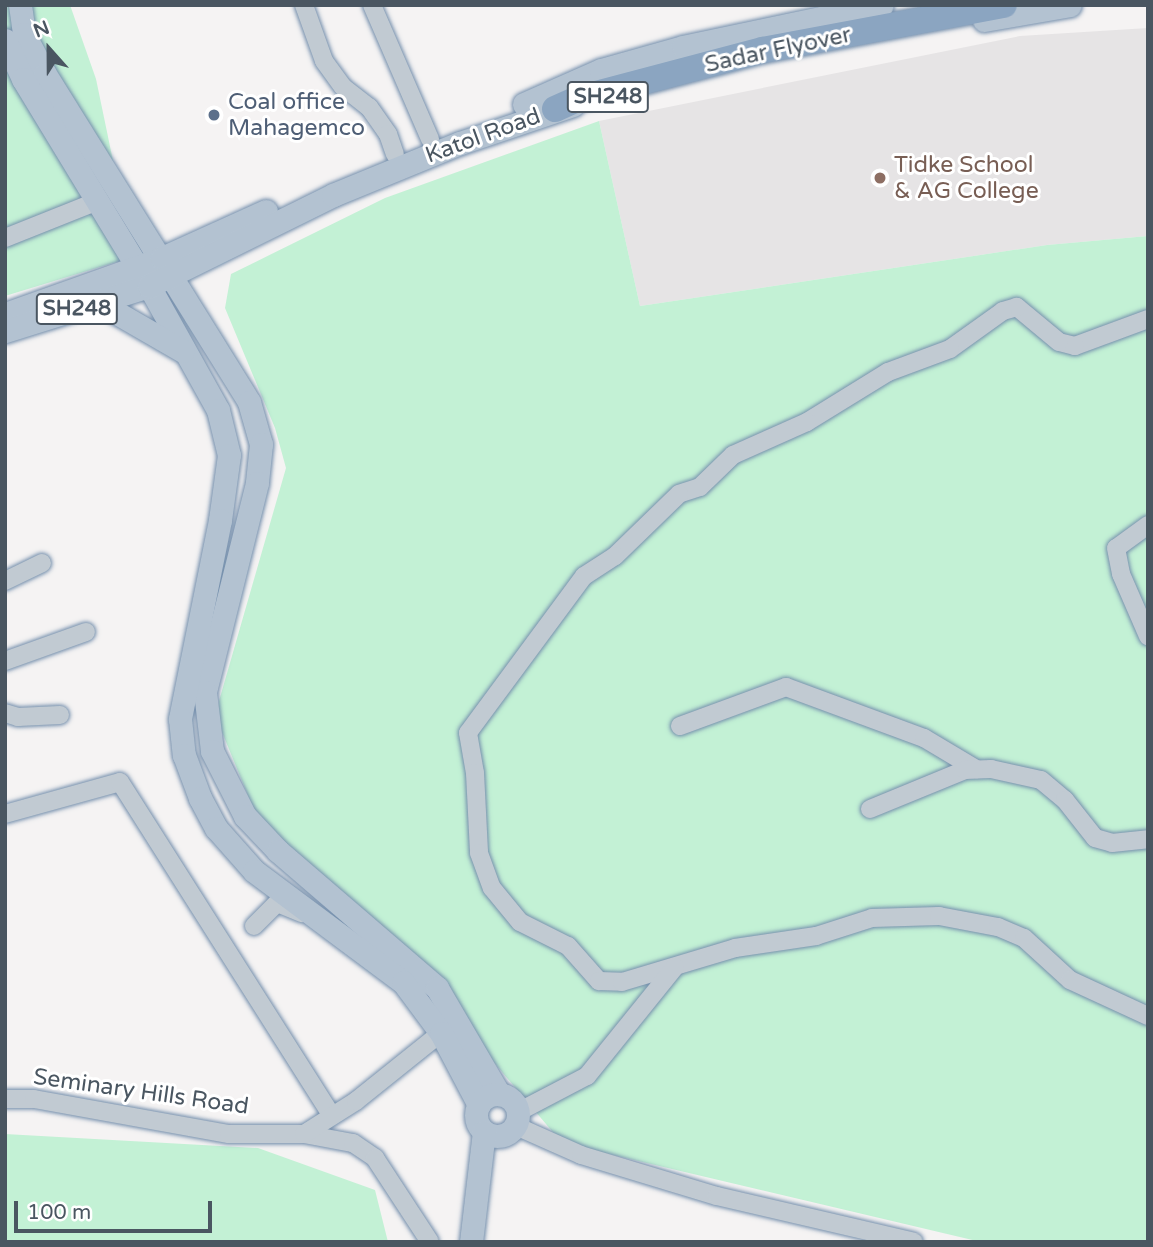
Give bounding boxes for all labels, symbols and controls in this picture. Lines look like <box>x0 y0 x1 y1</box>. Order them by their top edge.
north arrow <box>14 14 84 84</box>
text: N <box>30 16 53 42</box>
street label: Sadar Flyover <box>702 21 854 79</box>
road number: SH248 <box>566 80 650 114</box>
place label: Coal office Mahagemco <box>228 88 365 142</box>
street label: Katol Road <box>422 102 544 170</box>
marker: Coal office Mahagemco <box>206 107 222 123</box>
place label: Tidke School & AG College <box>894 151 1039 205</box>
marker: Tidke School & AG College <box>872 170 888 186</box>
road number: SH248 <box>35 292 119 326</box>
street label: Seminary Hills Road <box>32 1063 250 1121</box>
scale bar <box>18 1188 215 1232</box>
text: 100 m <box>27 1200 91 1225</box>

